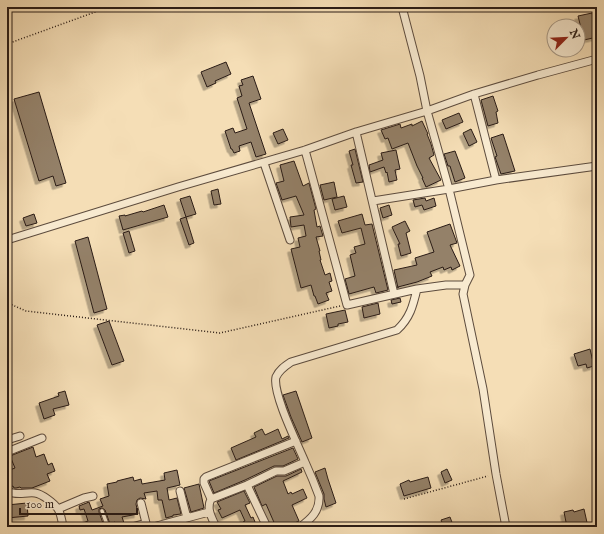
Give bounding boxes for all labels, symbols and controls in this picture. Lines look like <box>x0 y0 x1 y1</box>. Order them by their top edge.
north arrow <box>546 18 586 58</box>
text: N <box>565 26 583 42</box>
scale bar <box>20 490 137 516</box>
text: 100 m <box>26 497 54 512</box>

